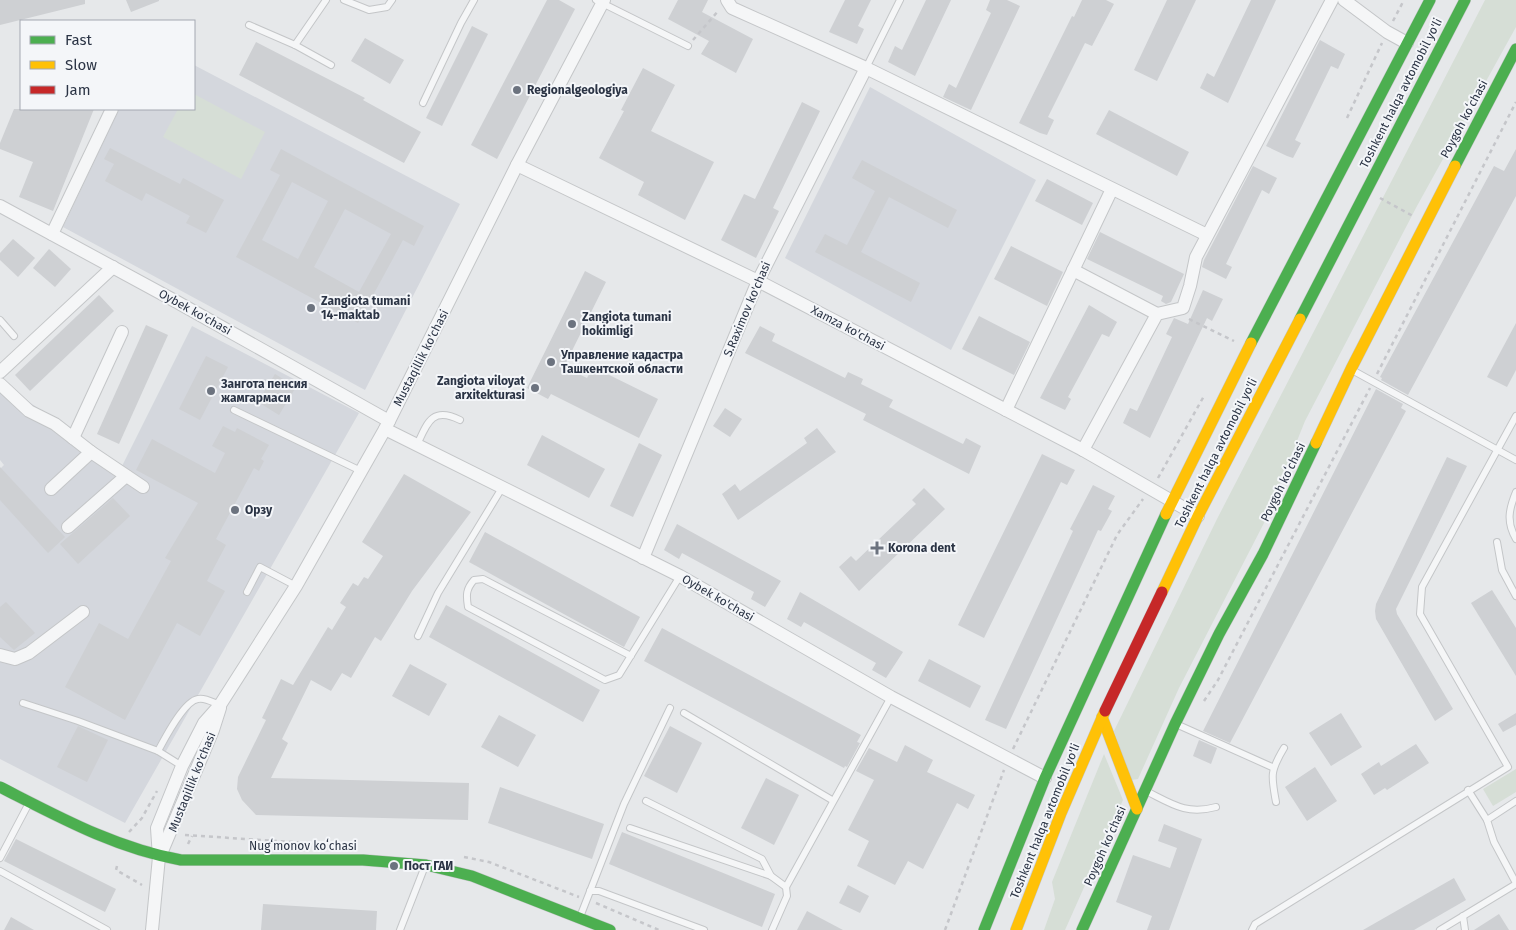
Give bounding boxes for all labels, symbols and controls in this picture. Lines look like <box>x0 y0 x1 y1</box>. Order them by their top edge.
street label: Toshkent halqa avtomobil yo'li <box>1357 16 1445 170</box>
legend <box>20 20 195 110</box>
text: Fast <box>65 31 92 49</box>
text: Slow <box>65 56 97 74</box>
street label: Poygoh koʻchasi <box>1437 77 1490 160</box>
text: Jam <box>65 81 91 99</box>
place label: Regionalgeologiya <box>527 83 628 97</box>
marker: Regionalgeologiya <box>511 84 523 96</box>
street label: S.Raximov ko'chasi <box>721 259 773 359</box>
street label: Oybek ko'chasi <box>156 286 234 338</box>
place label: Zangiota tumani 14-maktab <box>321 294 410 322</box>
marker: Zangiota tumani 14-maktab <box>305 302 317 314</box>
street label: Xamza ko'chasi <box>809 303 887 353</box>
street label: Mustaqillik ko'chasi <box>391 307 451 409</box>
place label: Zangiota tumani hokimligi <box>582 310 671 338</box>
marker: Zangiota tumani hokimligi <box>566 318 578 330</box>
place label: Управление кадастра Ташкентской области <box>560 348 683 376</box>
marker: Управление кадастра Ташкентской области <box>545 356 557 368</box>
place label: Zangiota viloyat arxitekturasi <box>437 374 525 402</box>
street label: Toshkent halqa avtomobil yo'li <box>1172 376 1260 530</box>
place label: Зангота пенсия жамгармаси <box>220 377 308 405</box>
marker: Zangiota viloyat arxitekturasi <box>529 382 541 394</box>
marker: Зангота пенсия жамгармаси <box>205 385 217 397</box>
street label: Poygoh koʻchasi <box>1257 440 1308 524</box>
place label: Орзу <box>245 503 273 517</box>
marker: Орзу <box>229 504 241 516</box>
marker: Korona dent <box>870 541 884 555</box>
place label: Korona dent <box>888 541 956 555</box>
street label: Oybek ko'chasi <box>680 572 756 624</box>
street label: Mustaqillik ko'chasi <box>166 730 218 834</box>
street label: Toshkent halqa avtomobil yo'li <box>1007 741 1083 901</box>
street label: Poygoh koʻchasi <box>1080 803 1129 888</box>
street label: Nugʻmonov koʻchasi <box>249 838 357 853</box>
place label: Пост ГАИ <box>404 859 453 873</box>
marker: Пост ГАИ <box>388 860 400 872</box>

